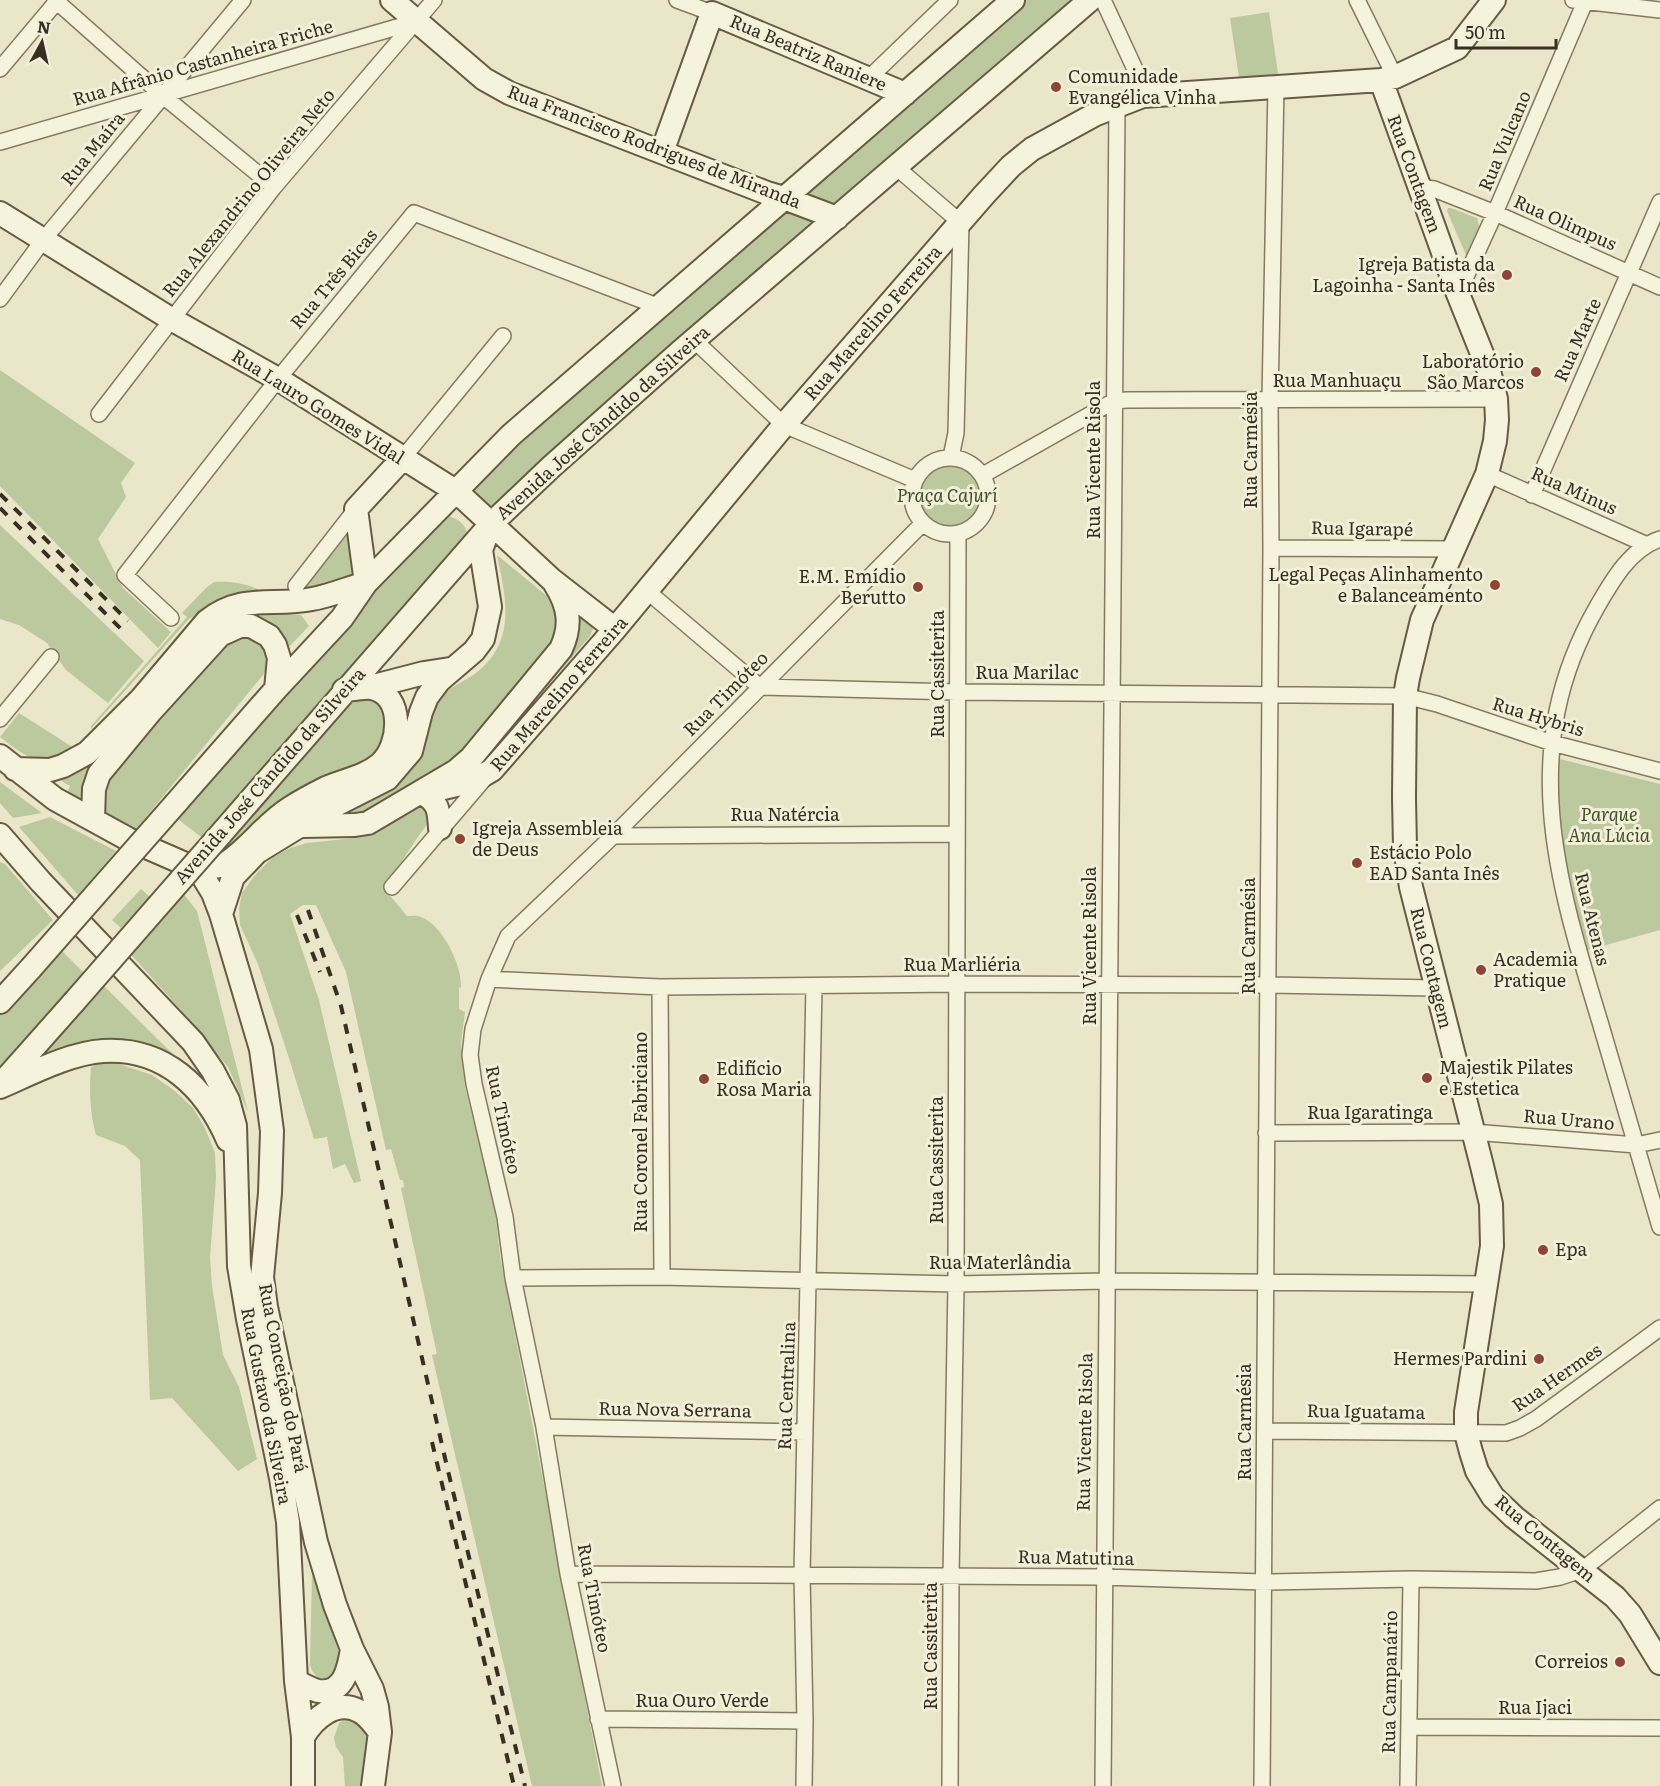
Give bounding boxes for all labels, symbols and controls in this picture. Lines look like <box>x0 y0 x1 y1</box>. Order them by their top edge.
street label: Rua Beatriz Raniere <box>726 6 891 97</box>
street label: Rua Afrânio Castanheira Friche <box>69 11 336 112</box>
north arrow <box>12 12 72 72</box>
scale bar <box>1456 12 1556 50</box>
text: N <box>36 13 53 39</box>
text: 50 m <box>1465 18 1506 45</box>
place label: Comunidade Evangélica Vinha <box>1068 62 1217 110</box>
street label: Rua Francisco Rodrigues de Miranda <box>504 77 806 214</box>
marker: Comunidade Evangélica Vinha <box>1049 80 1063 94</box>
street label: Rua Alexandrino Oliveira Neto <box>155 82 341 302</box>
street label: Rua Vulcano <box>1470 86 1537 195</box>
street label: Rua Maíra <box>53 105 130 191</box>
street label: Rua Contagem <box>1381 110 1449 237</box>
street label: Rua Olimpus <box>1510 187 1621 256</box>
street label: Rua Três Bicas <box>283 222 383 334</box>
street label: Rua Marcelino Ferreira <box>797 238 947 406</box>
place label: Igreja Batista da Lagoinha - Santa Inês <box>1312 250 1495 298</box>
marker: Igreja Batista da Lagoinha - Santa Inês <box>1500 268 1514 282</box>
street label: Rua Marte <box>1546 293 1607 386</box>
street label: Avenida José Cândido da Silveira <box>489 318 715 526</box>
street label: Rua Lauro Gomes Vidal <box>227 341 410 470</box>
place label: Laboratório São Marcos <box>1422 347 1524 395</box>
marker: Laboratório São Marcos <box>1529 365 1543 379</box>
street label: Rua Manhuaçu <box>1273 366 1401 393</box>
street label: Rua Vicente Risola <box>1079 380 1106 539</box>
street label: Rua Carmésia <box>1236 391 1263 509</box>
street label: Rua Minus <box>1527 459 1622 521</box>
park label: Praça Cajurí <box>896 481 998 508</box>
street label: Rua Igarapé <box>1311 513 1413 542</box>
place label: Legal Peças Alinhamento e Balanceamento <box>1268 560 1483 608</box>
place label: E.M. Emídio Berutto <box>798 562 906 610</box>
marker: Legal Peças Alinhamento e Balanceamento <box>1488 578 1502 592</box>
marker: E.M. Emídio Berutto <box>911 580 925 594</box>
street label: Rua Marcelino Ferreira <box>483 609 633 777</box>
street label: Rua Cassiterita <box>923 610 950 738</box>
street label: Rua Timóteo <box>676 644 774 742</box>
street label: Rua Marilac <box>975 658 1079 685</box>
street label: Avenida José Cândido da Silveira <box>167 660 371 889</box>
street label: Rua Hybris <box>1489 689 1588 742</box>
street label: Rua Natércia <box>730 800 840 827</box>
park label: Parque Ana Lúcia <box>1568 800 1651 848</box>
place label: Igreja Assembleia de Deus <box>472 814 623 862</box>
marker: Igreja Assembleia de Deus <box>453 832 467 846</box>
place label: Estácio Polo EAD Santa Inês <box>1369 838 1499 886</box>
marker: Estácio Polo EAD Santa Inês <box>1350 856 1364 870</box>
street label: Rua Vicente Risola <box>1075 866 1102 1025</box>
street label: Rua Atenas <box>1569 869 1618 968</box>
street label: Rua Carmésia <box>1234 877 1261 995</box>
street label: Rua Contagem <box>1404 904 1461 1031</box>
place label: Academia Pratique <box>1493 945 1578 993</box>
street label: Rua Marliéria <box>903 950 1021 977</box>
marker: Academia Pratique <box>1474 963 1488 977</box>
street label: Rua Coronel Fabriciano <box>626 1032 653 1232</box>
place label: Majestik Pilates e Estetica <box>1439 1053 1573 1101</box>
place label: Edifício Rosa Maria <box>716 1054 812 1102</box>
street label: Rua Timóteo <box>480 1063 529 1177</box>
marker: Majestik Pilates e Estetica <box>1420 1071 1434 1085</box>
marker: Edifício Rosa Maria <box>697 1072 711 1086</box>
street label: Rua Cassiterita <box>922 1096 949 1224</box>
street label: Rua Igaratinga <box>1307 1098 1433 1125</box>
street label: Rua Urano <box>1522 1101 1616 1136</box>
place label: Epa <box>1555 1235 1588 1262</box>
marker: Epa <box>1536 1243 1550 1257</box>
street label: Rua Materlândia <box>929 1248 1071 1275</box>
street label: Rua Conceição do Pará <box>253 1281 316 1475</box>
street label: Rua Gustavo da Silveira <box>235 1305 300 1507</box>
street label: Rua Centralina <box>770 1321 801 1451</box>
street label: Rua Hermes <box>1506 1336 1607 1418</box>
place label: Hermes Pardini <box>1393 1344 1527 1371</box>
street label: Rua Vicente Risola <box>1069 1352 1098 1512</box>
marker: Hermes Pardini <box>1532 1352 1546 1366</box>
street label: Rua Carmésia <box>1230 1363 1257 1481</box>
street label: Rua Nova Serrana <box>598 1394 752 1423</box>
street label: Rua Iguatama <box>1306 1396 1426 1425</box>
street label: Rua Contagem <box>1490 1488 1602 1588</box>
street label: Rua Timóteo <box>572 1541 619 1655</box>
street label: Rua Matutina <box>1017 1542 1135 1571</box>
street label: Rua Cassiterita <box>916 1582 943 1710</box>
street label: Rua Campanário <box>1374 1610 1403 1754</box>
place label: Correios <box>1534 1647 1608 1674</box>
marker: Correios <box>1613 1655 1627 1669</box>
street label: Rua Ouro Verde <box>635 1686 769 1713</box>
street label: Rua Ijaci <box>1498 1693 1572 1720</box>

